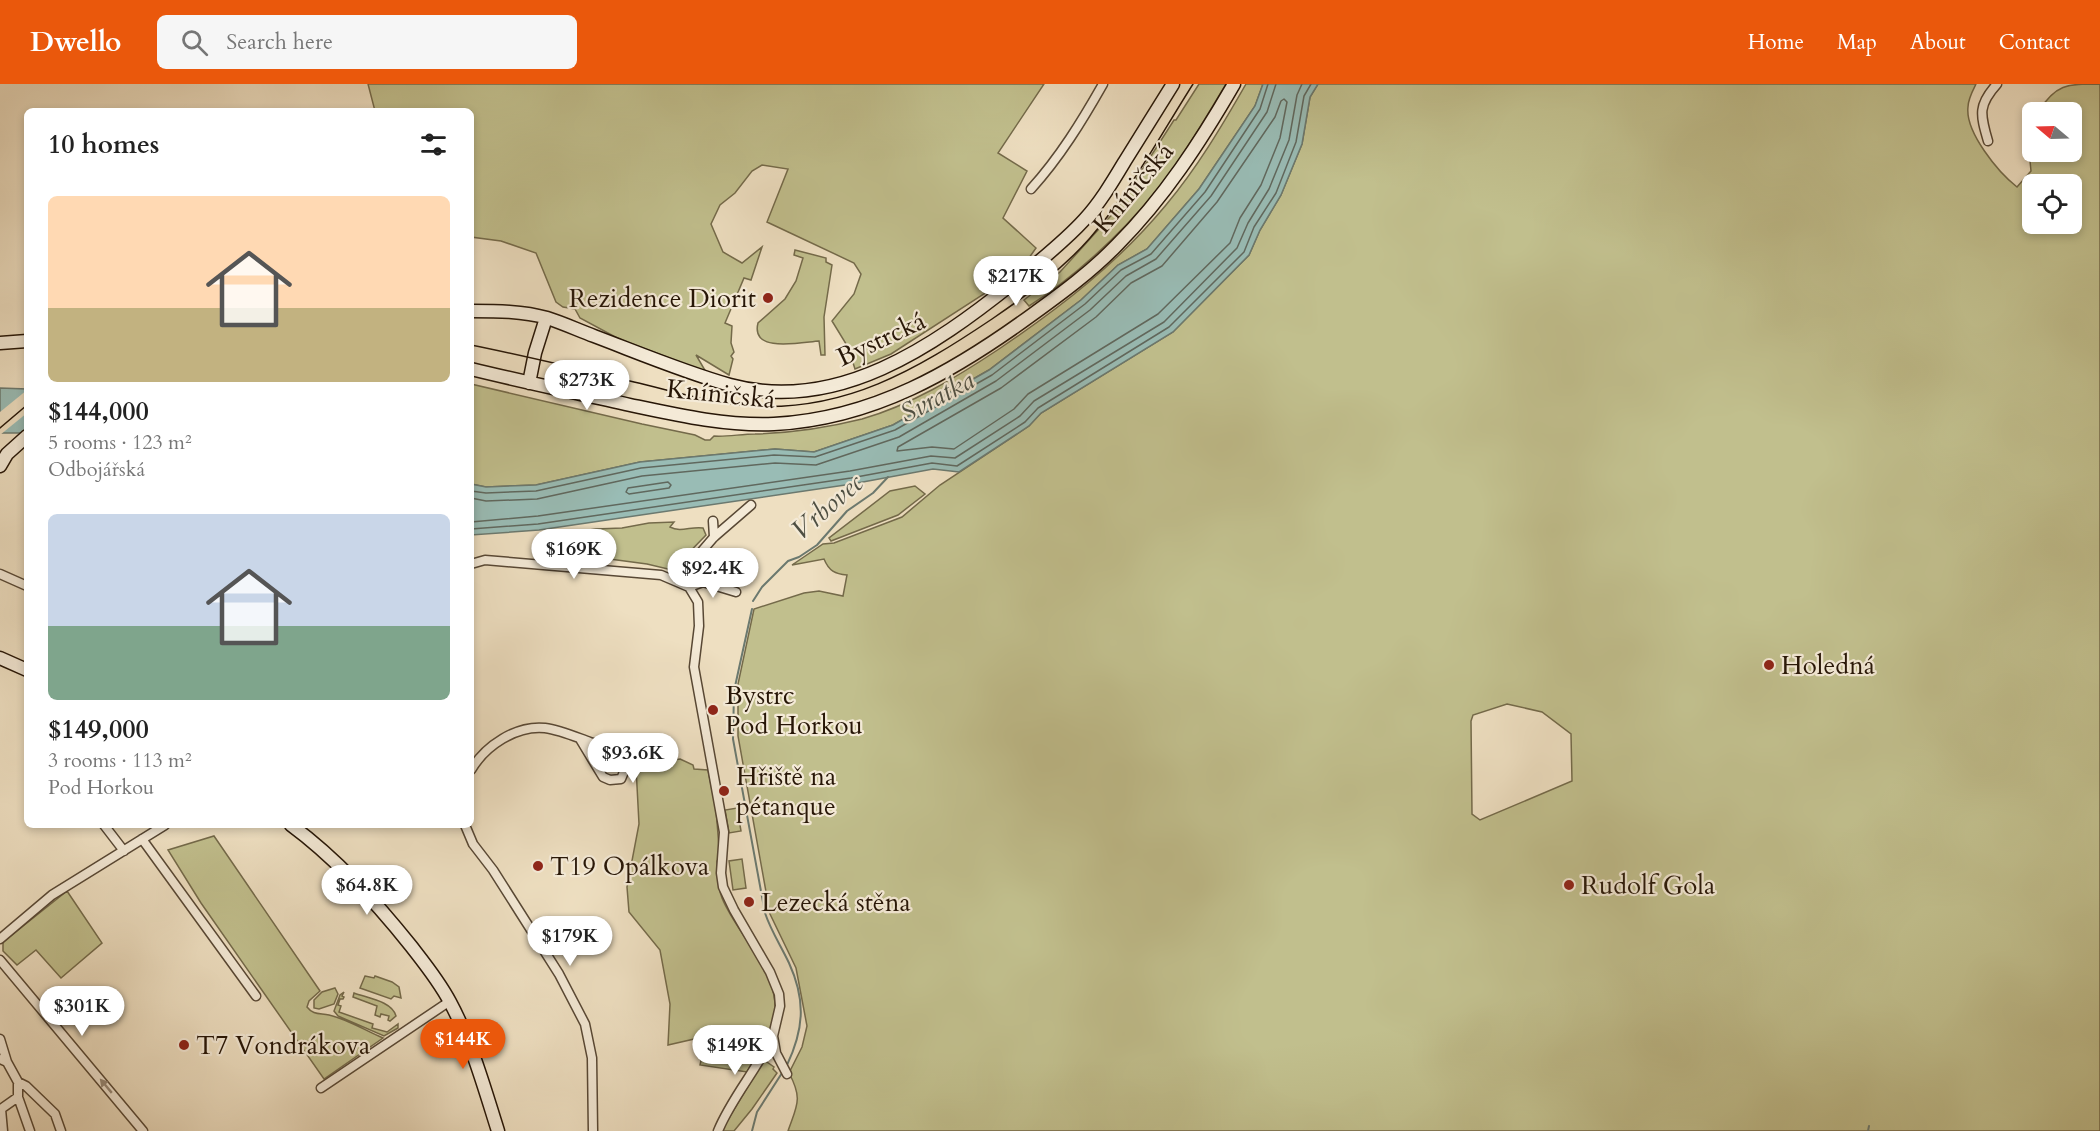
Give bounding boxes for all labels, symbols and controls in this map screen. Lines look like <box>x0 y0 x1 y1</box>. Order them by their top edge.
search box <box>157 15 577 69</box>
text: Dwello <box>30 23 121 61</box>
icon: search <box>178 26 211 59</box>
text: Search here <box>226 27 333 57</box>
text: Home <box>1748 28 1804 57</box>
text: Map <box>1837 28 1877 57</box>
text: About <box>1910 28 1966 57</box>
text: Contact <box>1999 28 2070 57</box>
north arrow <box>2022 102 2082 162</box>
map controls <box>2022 102 2082 234</box>
text: 10 homes <box>48 127 159 162</box>
icon: filters <box>417 128 450 161</box>
street label: Kníničská <box>1084 135 1182 241</box>
button: locate <box>2022 174 2082 234</box>
icon: home <box>195 235 303 343</box>
pin: $217K <box>974 256 1058 307</box>
text: $217K <box>987 262 1045 289</box>
place label: Rezidence Diorit <box>569 281 756 316</box>
marker: Rezidence Diorit <box>761 291 775 305</box>
street label: Bystrcká <box>831 303 931 375</box>
pin: $273K <box>545 360 629 411</box>
water label: Svratka <box>893 362 981 432</box>
text: $273K <box>558 366 616 393</box>
street label: Kníničská <box>665 371 777 417</box>
text: $144,000 <box>48 394 149 429</box>
text: 5 rooms · 123 m² <box>48 429 192 456</box>
text: Odbojářská <box>48 456 145 483</box>
water label: Vrbovec <box>783 465 871 549</box>
pin: $169K <box>532 529 616 580</box>
text: $169K <box>545 535 603 562</box>
pin: $92.4K <box>664 548 762 599</box>
icon: home <box>195 553 303 661</box>
text: $92.4K <box>682 554 744 581</box>
place label: Holedná <box>1781 648 1875 683</box>
marker: Holedná <box>1762 658 1776 672</box>
place label: Bystrc Pod Horkou <box>725 678 863 743</box>
marker: Bystrc Pod Horkou <box>706 703 720 717</box>
text: $149,000 <box>48 712 149 747</box>
pin: $93.6K <box>584 733 682 784</box>
text: $93.6K <box>602 739 664 766</box>
text: 3 rooms · 113 m² <box>48 747 192 774</box>
place label: Hřiště na pétanque <box>736 759 836 824</box>
text: Pod Horkou <box>48 774 154 801</box>
marker: Hřiště na pétanque <box>717 784 731 798</box>
place label: T19 Opálkova <box>550 849 709 884</box>
marker: T19 Opálkova <box>531 859 545 873</box>
pin: $64.8K <box>318 865 416 916</box>
place label: Rudolf Gola <box>1581 868 1715 903</box>
text: $64.8K <box>336 871 398 898</box>
marker: Rudolf Gola <box>1562 878 1576 892</box>
place label: Lezecká stěna <box>761 885 911 920</box>
marker: Lezecká stěna <box>742 895 756 909</box>
pin: $179K <box>528 916 612 967</box>
text: $179K <box>541 922 599 949</box>
pin: $301K <box>40 986 124 1037</box>
text: $301K <box>53 992 111 1019</box>
pin: $144K <box>421 1019 505 1070</box>
text: $144K <box>434 1025 492 1052</box>
pin: $149K <box>693 1025 777 1076</box>
place label: T7 Vondrákova <box>196 1028 370 1063</box>
text: $149K <box>706 1031 764 1058</box>
marker: T7 Vondrákova <box>177 1038 191 1052</box>
one-way arrow <box>100 1079 113 1094</box>

